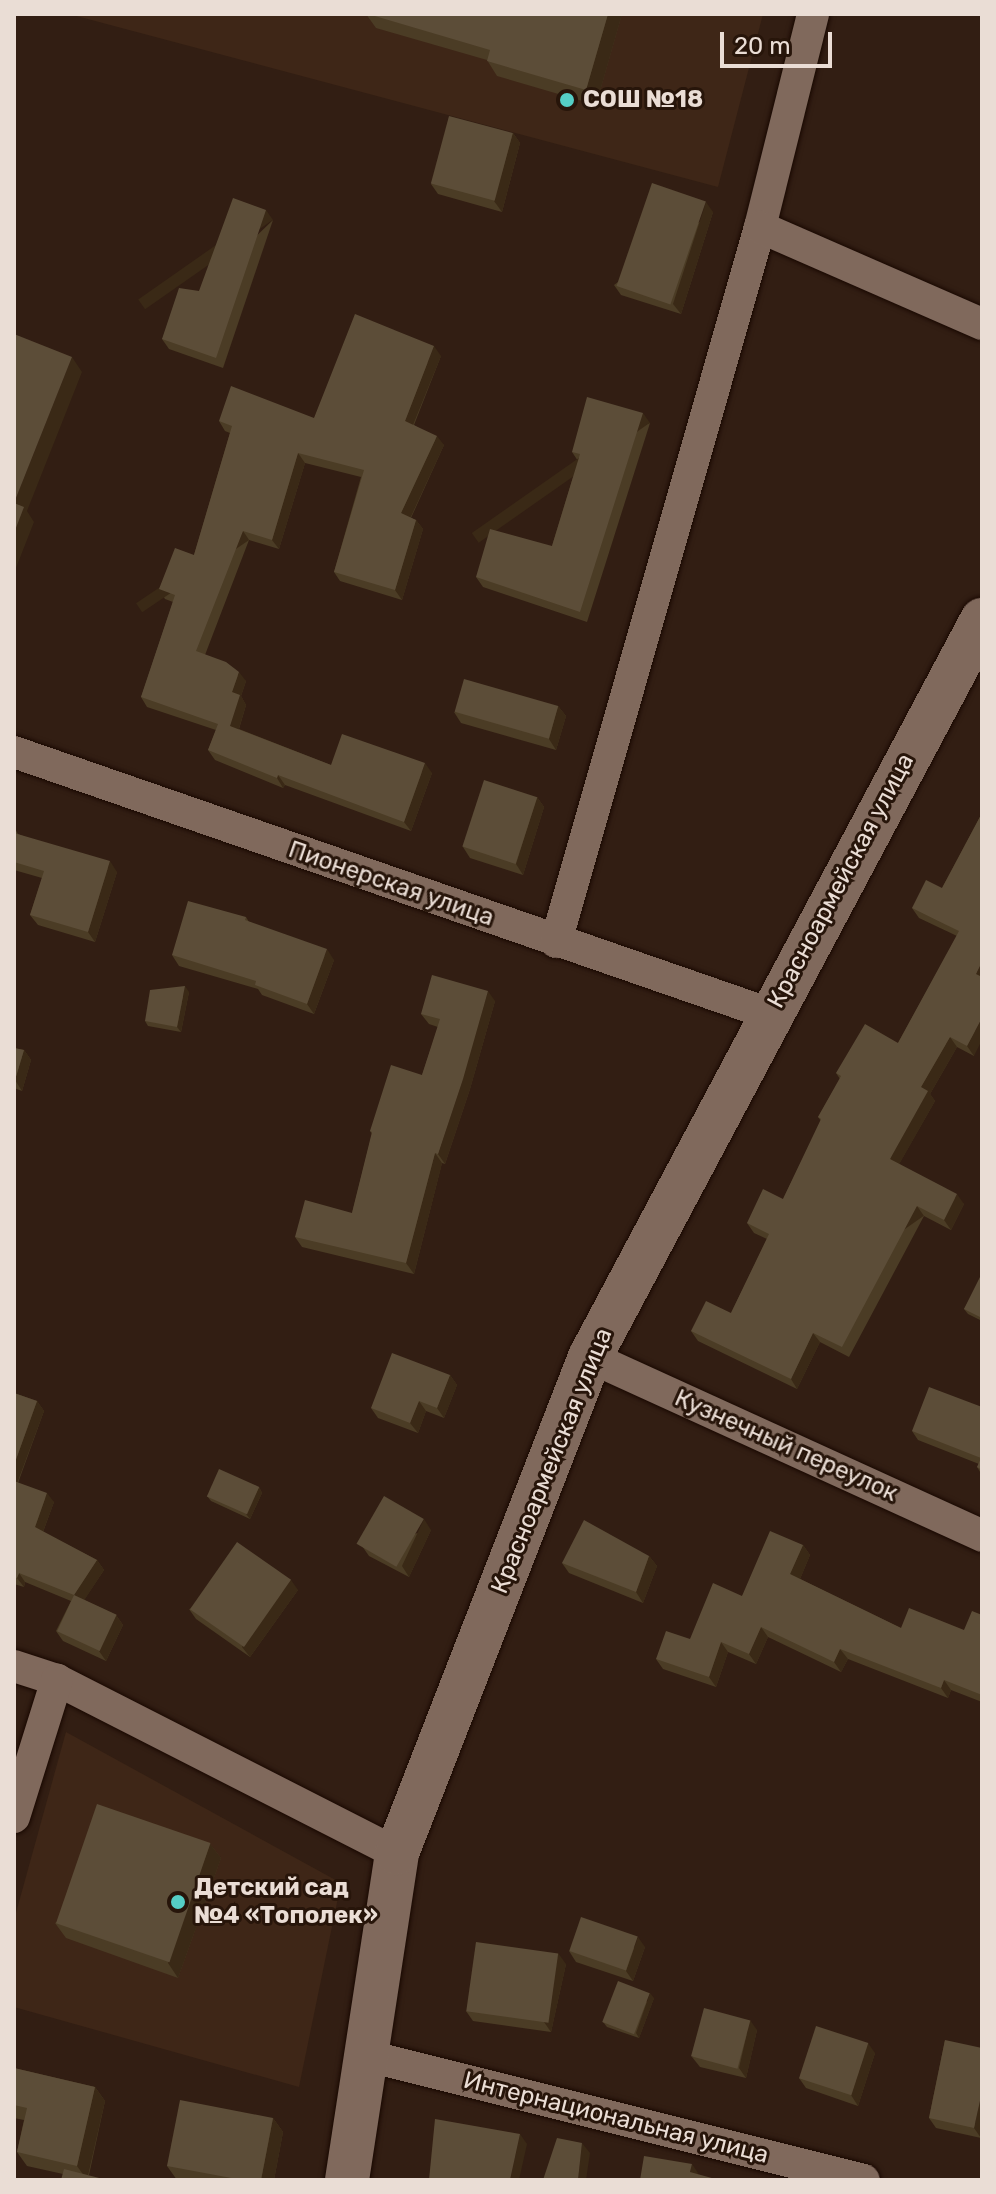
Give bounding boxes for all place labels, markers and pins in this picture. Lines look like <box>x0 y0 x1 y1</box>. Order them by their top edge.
place label: СОШ №18 <box>583 86 703 114</box>
marker: СОШ №18 <box>558 91 576 109</box>
place label: Детский сад №4 «Тополек» <box>194 1874 378 1930</box>
marker: Детский сад №4 «Тополек» <box>169 1893 187 1911</box>

